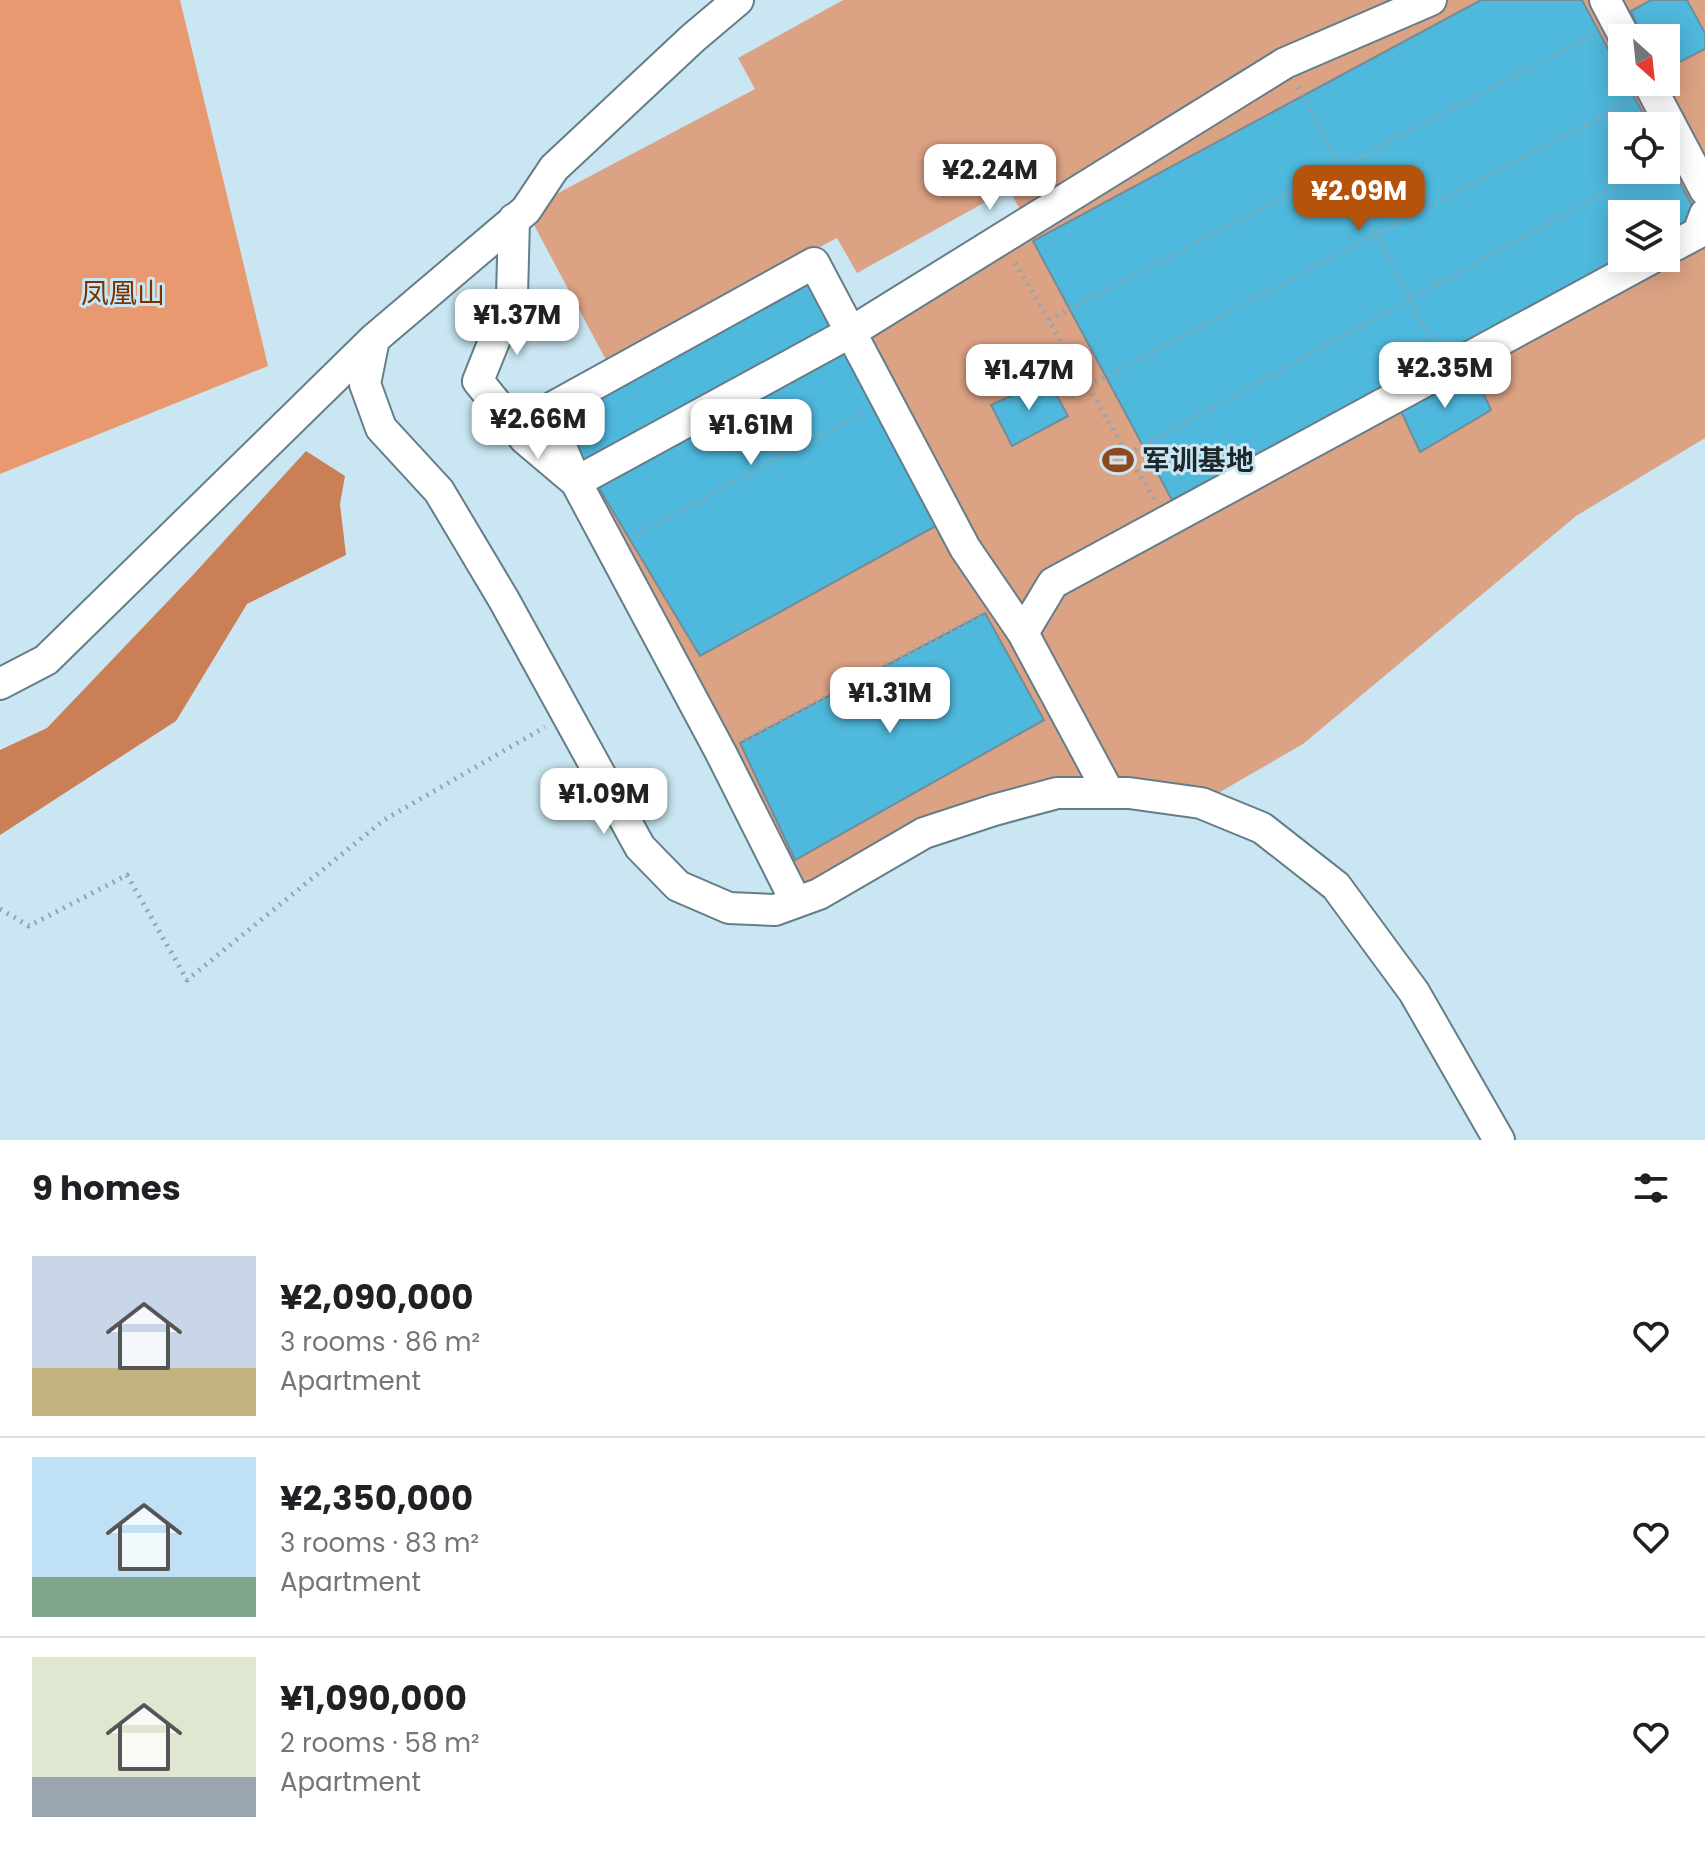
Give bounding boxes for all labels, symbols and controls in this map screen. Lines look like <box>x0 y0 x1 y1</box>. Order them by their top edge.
north arrow <box>1608 24 1680 96</box>
map controls <box>1608 24 1680 272</box>
button: locate <box>1608 112 1680 184</box>
pin: ¥2.24M <box>925 144 1055 212</box>
text: ¥2.24M <box>942 152 1038 188</box>
pin: ¥2.09M <box>1294 165 1424 233</box>
text: ¥2.09M <box>1311 173 1407 209</box>
button: layers <box>1608 200 1680 272</box>
park label: 凤凰山 <box>81 274 165 313</box>
pin: ¥1.37M <box>452 289 582 357</box>
text: ¥1.37M <box>473 297 561 333</box>
pin: ¥2.35M <box>1380 342 1510 410</box>
pin: ¥1.47M <box>964 344 1094 412</box>
text: ¥2.35M <box>1397 350 1493 386</box>
text: ¥1.47M <box>984 352 1074 388</box>
pin: ¥2.66M <box>473 393 603 461</box>
pin: ¥1.61M <box>686 399 816 467</box>
text: ¥2.66M <box>490 401 586 437</box>
text: ¥1.61M <box>709 407 793 443</box>
place label: 军训基地 <box>1142 441 1254 480</box>
sports icon: 军训基地 <box>1101 443 1135 477</box>
pin: ¥1.31M <box>825 667 955 735</box>
text: ¥1.31M <box>848 675 932 711</box>
pin: ¥1.09M <box>539 768 669 836</box>
text: ¥1.09M <box>558 776 650 812</box>
text: 9 homes <box>32 1164 181 1212</box>
icon: filters <box>1629 1166 1673 1210</box>
text: ¥2,090,000 <box>280 1273 474 1321</box>
icon: home <box>96 1288 192 1384</box>
icon: heart <box>1629 1314 1673 1358</box>
text: 3 rooms · 86 m² <box>280 1324 480 1360</box>
text: Apartment <box>280 1363 421 1399</box>
text: ¥2,350,000 <box>280 1474 473 1522</box>
icon: home <box>96 1489 192 1585</box>
icon: heart <box>1629 1515 1673 1559</box>
text: 3 rooms · 83 m² <box>280 1525 479 1561</box>
text: Apartment <box>280 1564 421 1600</box>
text: ¥1,090,000 <box>280 1674 467 1722</box>
icon: home <box>96 1689 192 1785</box>
icon: heart <box>1629 1715 1673 1759</box>
text: 2 rooms · 58 m² <box>280 1725 480 1761</box>
text: Apartment <box>280 1764 421 1800</box>

